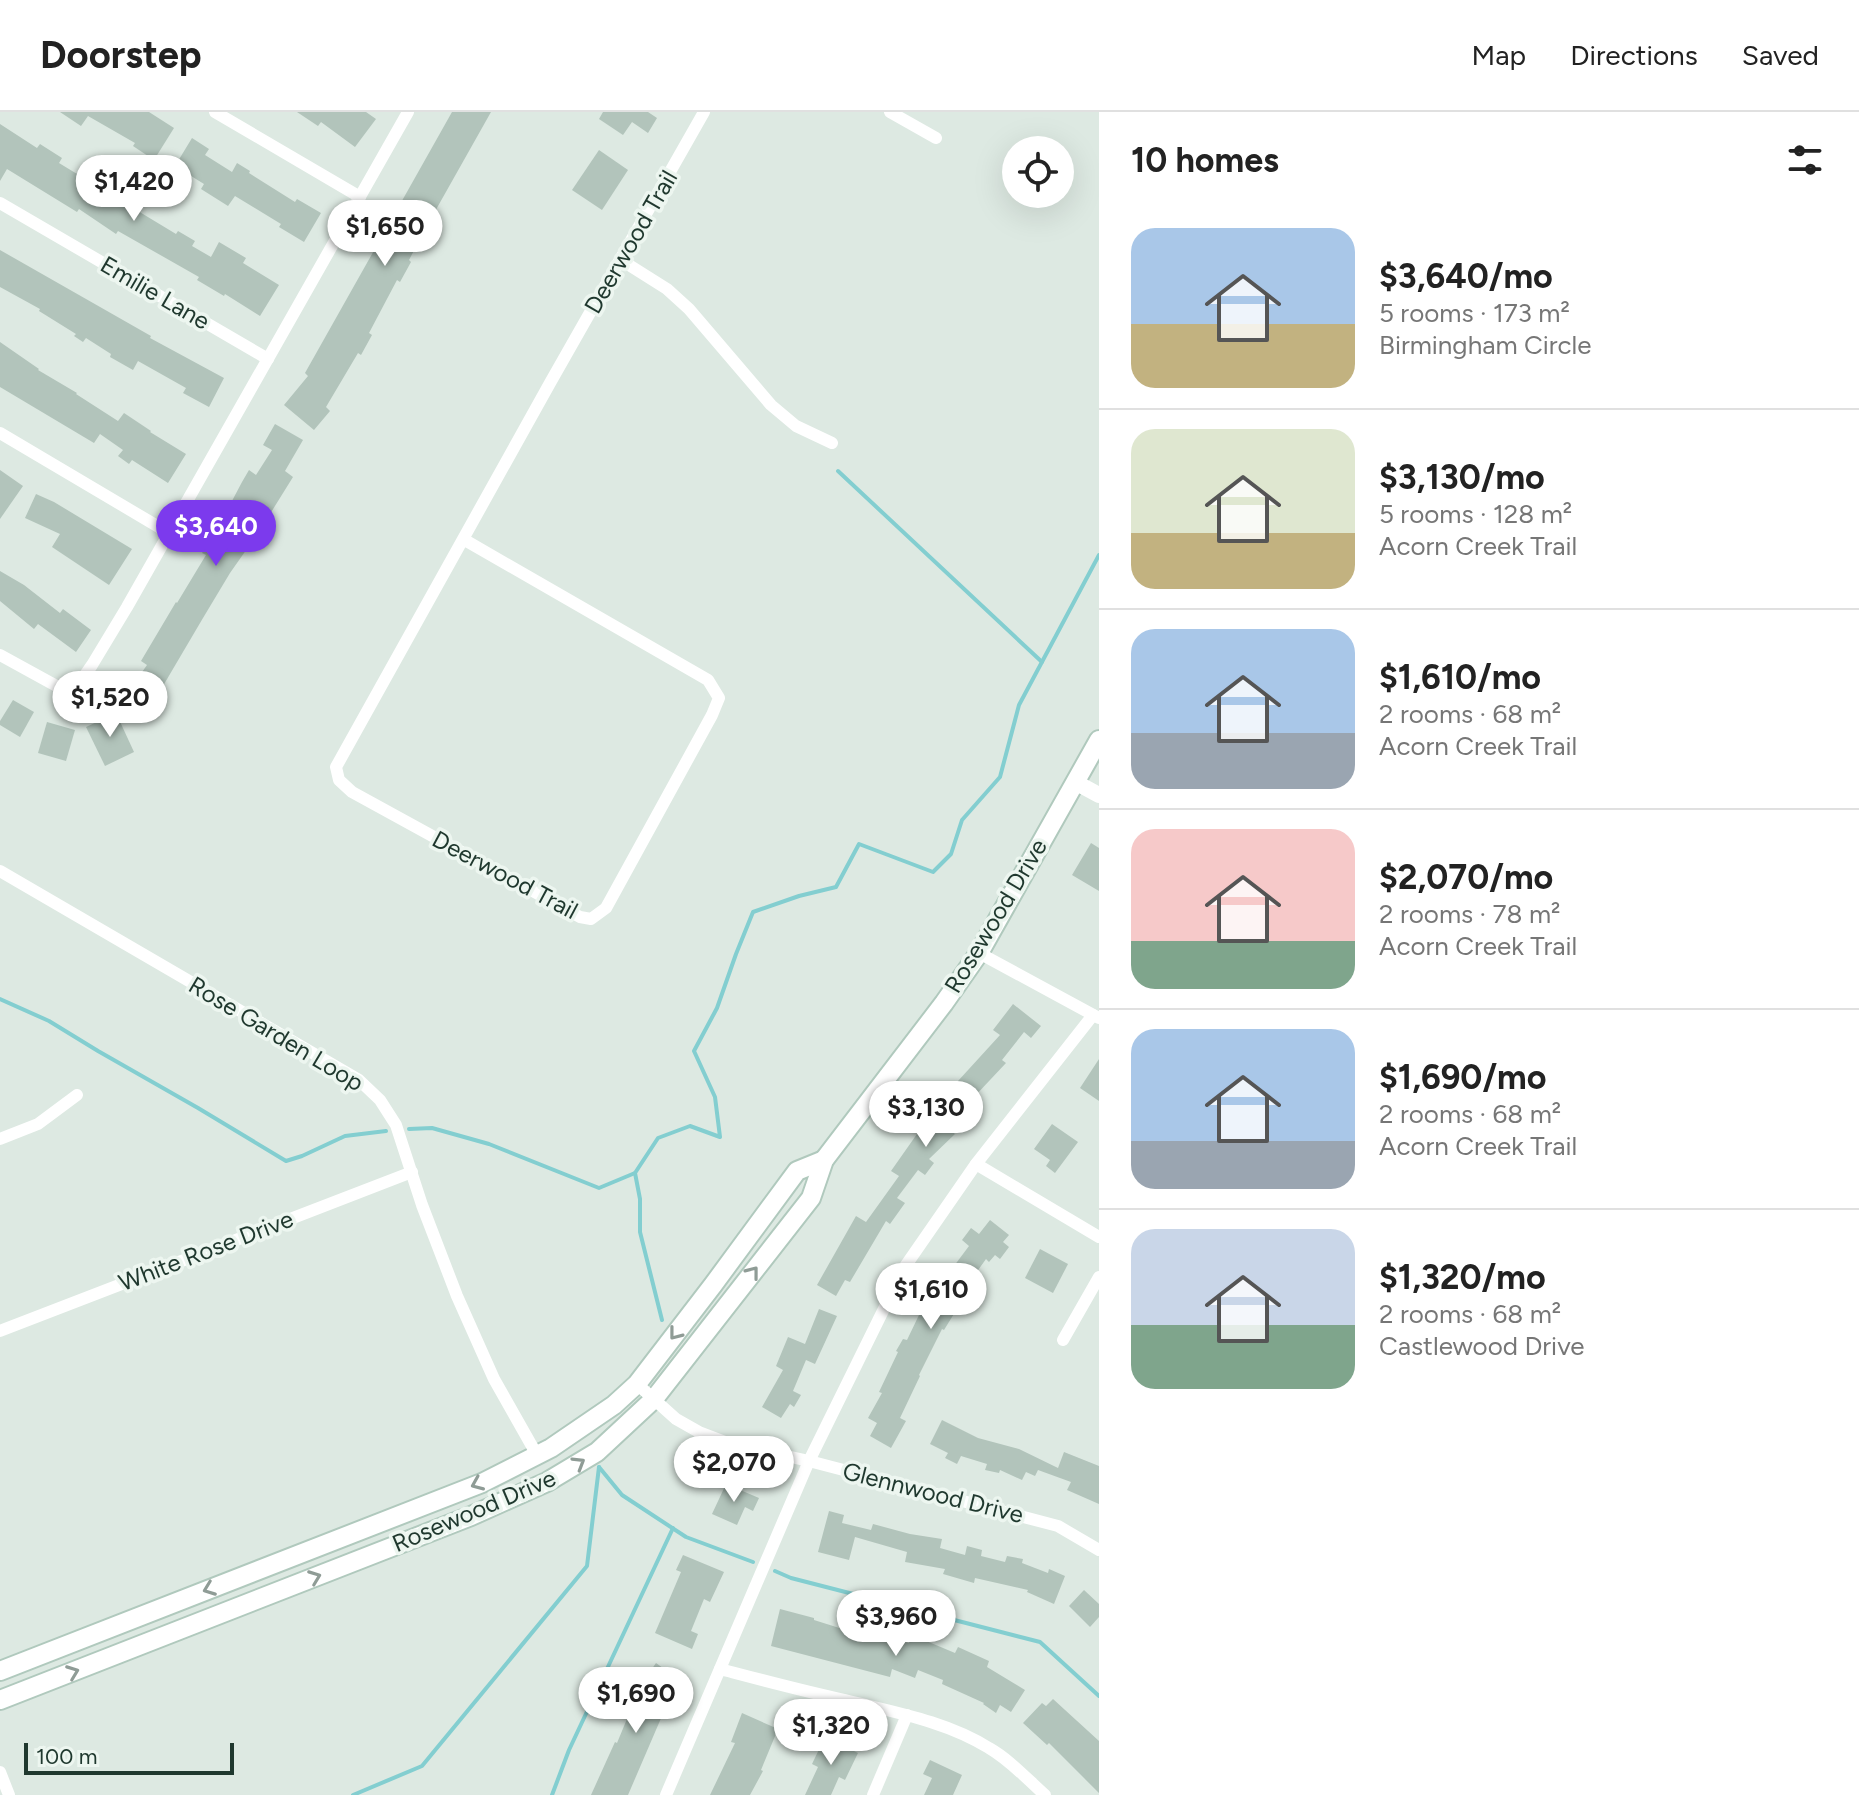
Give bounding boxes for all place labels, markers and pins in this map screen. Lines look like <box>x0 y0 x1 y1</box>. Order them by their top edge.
pin: $1,420 <box>69 155 199 223</box>
pin: $1,650 <box>320 200 450 268</box>
pin: $3,640 <box>151 500 281 568</box>
pin: $1,520 <box>45 671 175 739</box>
pin: $3,130 <box>861 1081 991 1149</box>
pin: $1,610 <box>866 1263 996 1331</box>
pin: $2,070 <box>669 1436 799 1504</box>
pin: $3,960 <box>831 1590 961 1658</box>
pin: $1,690 <box>571 1667 701 1735</box>
pin: $1,320 <box>766 1699 896 1767</box>

